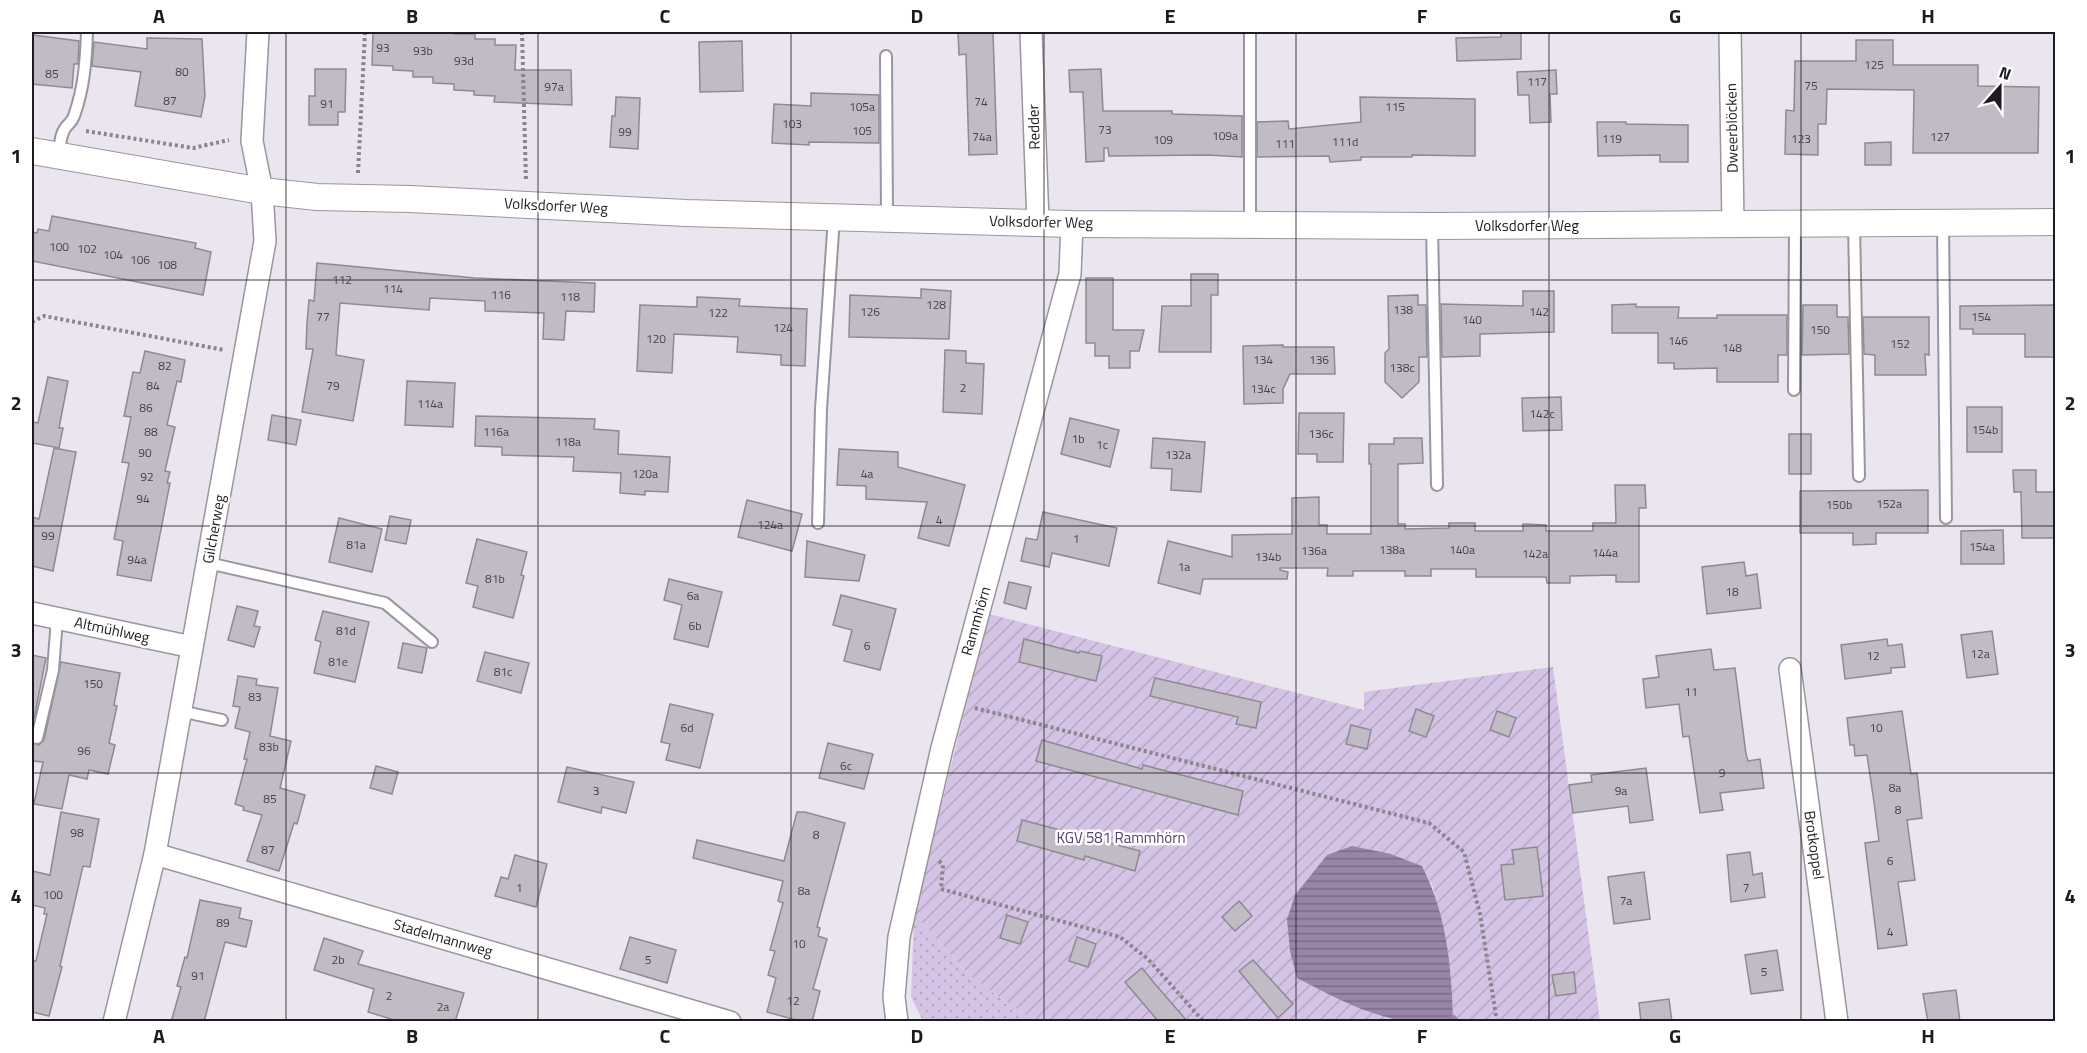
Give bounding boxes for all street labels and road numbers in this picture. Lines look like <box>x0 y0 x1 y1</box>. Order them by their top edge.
street label: Dweerblöcken <box>1719 83 1744 173</box>
street label: Redder <box>1021 104 1046 150</box>
street label: Volksdorfer Weg <box>503 191 609 220</box>
street label: Volksdorfer Weg <box>989 209 1093 234</box>
street label: Volksdorfer Weg <box>1475 214 1579 237</box>
street label: Gilcherweg <box>196 492 231 565</box>
street label: Rammhörn <box>955 584 996 658</box>
street label: Altmühlweg <box>72 610 152 649</box>
street label: Brotkoppel <box>1798 809 1831 881</box>
street label: Stadelmannweg <box>391 912 496 963</box>

